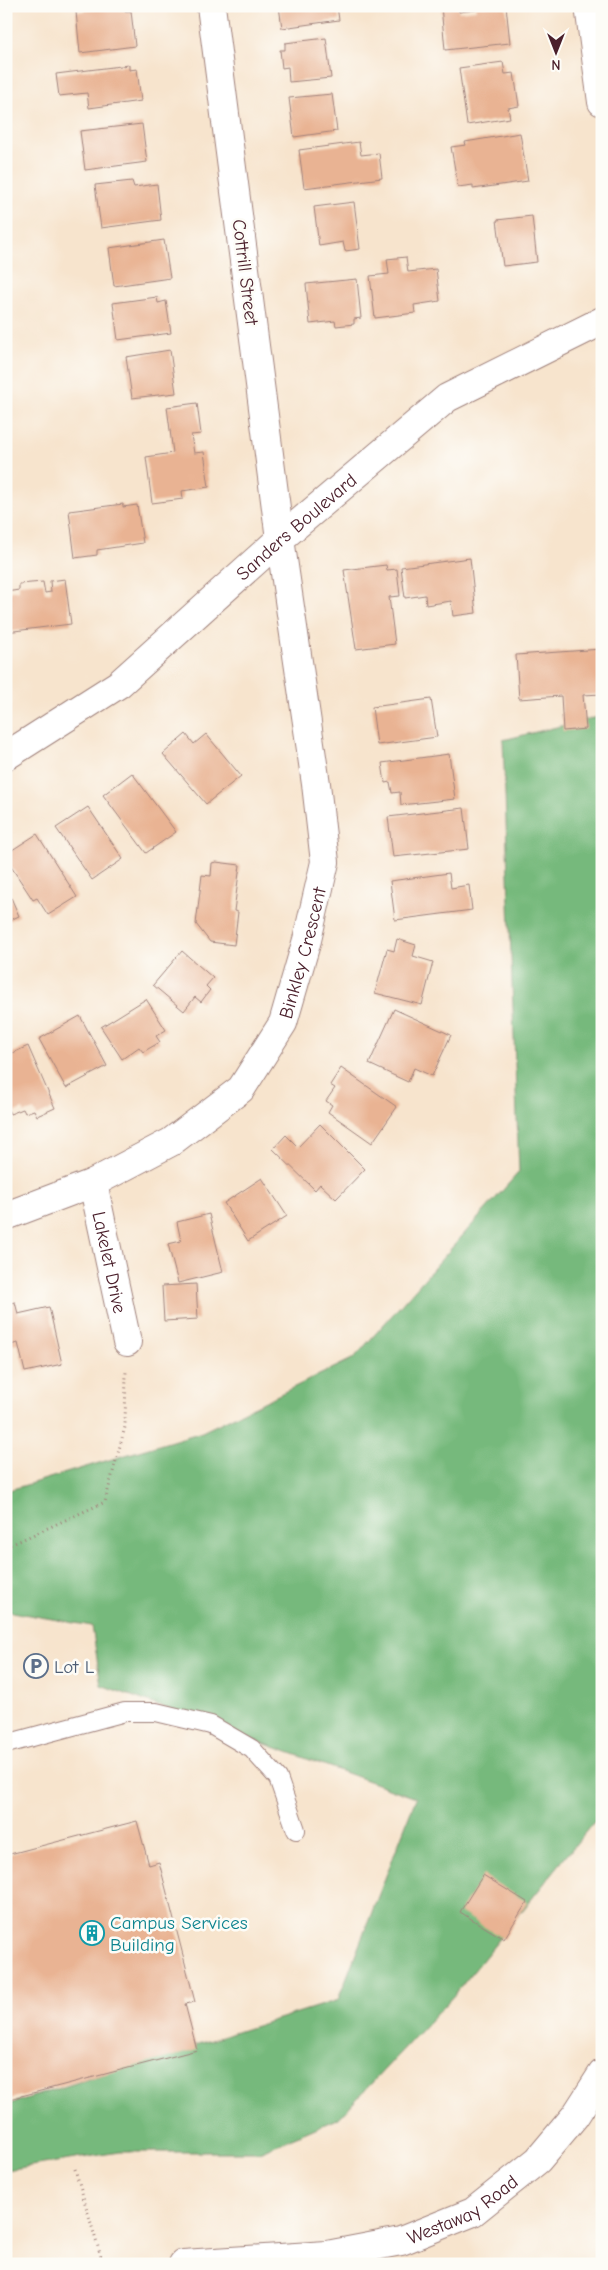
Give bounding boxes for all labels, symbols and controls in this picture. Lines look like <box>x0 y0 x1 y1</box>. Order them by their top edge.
north arrow <box>530 28 580 78</box>
text: N <box>551 56 561 73</box>
street label: Cottrill Street <box>228 218 262 327</box>
street label: Sanders Boulevard <box>232 469 361 585</box>
street label: Binkley Crescent <box>275 885 331 1021</box>
street label: Lakelet Drive <box>87 1209 131 1315</box>
parking icon: Lot L <box>23 1653 49 1679</box>
place label: Lot L <box>54 1656 95 1678</box>
place label: Campus Services Building <box>110 1912 248 1956</box>
building icon: Campus Services Building <box>79 1920 105 1946</box>
street label: Westaway Road <box>404 2171 523 2249</box>

